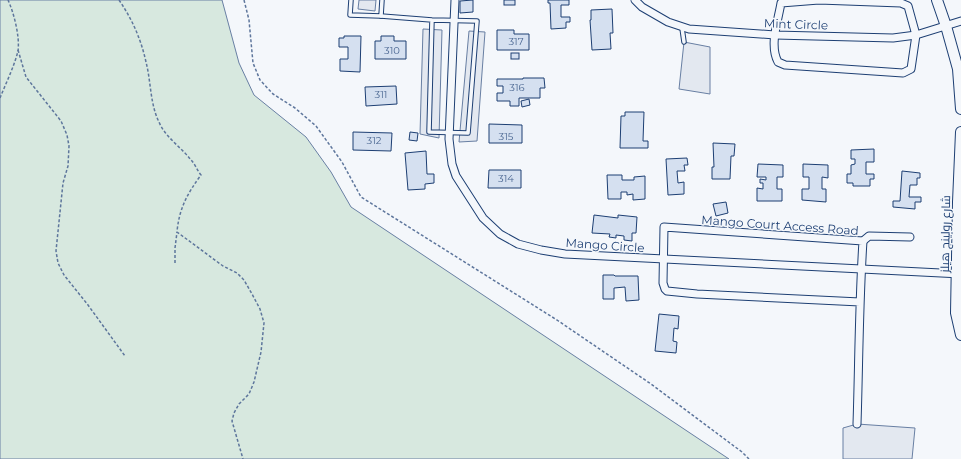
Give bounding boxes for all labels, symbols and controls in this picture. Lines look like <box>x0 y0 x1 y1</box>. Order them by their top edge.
street label: Mint Circle <box>764 15 828 33</box>
house number: 317 <box>508 35 524 48</box>
house number: 310 <box>384 44 400 57</box>
house number: 316 <box>509 81 525 94</box>
house number: 311 <box>375 88 387 101</box>
house number: 315 <box>499 130 514 143</box>
house number: 312 <box>367 134 382 147</box>
house number: 314 <box>498 172 514 185</box>
street label: شارع رولينج هيلز <box>937 195 954 274</box>
street label: Mango Court Access Road <box>701 212 859 238</box>
street label: Mango Circle <box>565 235 645 255</box>

